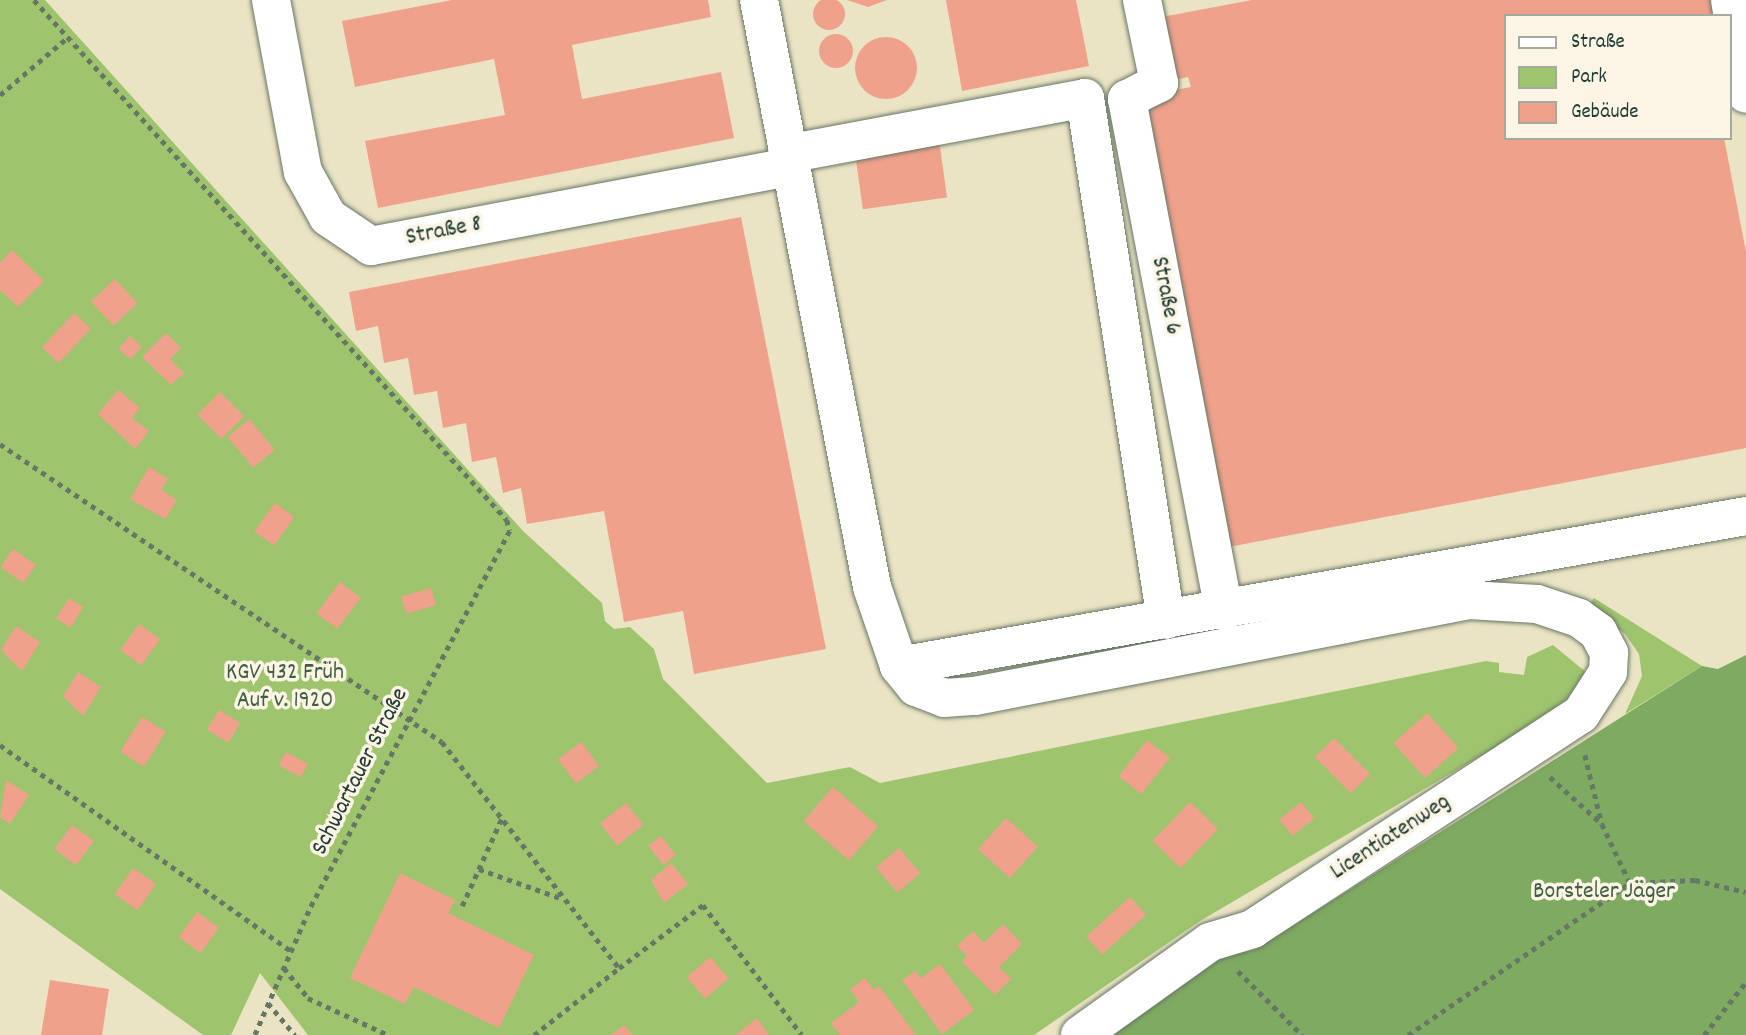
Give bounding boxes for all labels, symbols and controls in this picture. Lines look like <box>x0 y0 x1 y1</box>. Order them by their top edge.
legend <box>1504 14 1732 140</box>
text: Straße <box>1571 28 1625 58</box>
text: Park <box>1571 63 1607 93</box>
text: Gebäude <box>1571 98 1639 128</box>
street label: Straße 8 <box>404 211 484 253</box>
street label: Straße 6 <box>1143 255 1187 337</box>
park label: KGV 432 Früh Auf v. 1920 <box>226 660 344 716</box>
street label: Schwartauer Straße <box>306 684 416 860</box>
street label: Licentiatenweg <box>1326 789 1456 887</box>
park label: Borsteler Jäger <box>1533 879 1675 907</box>

